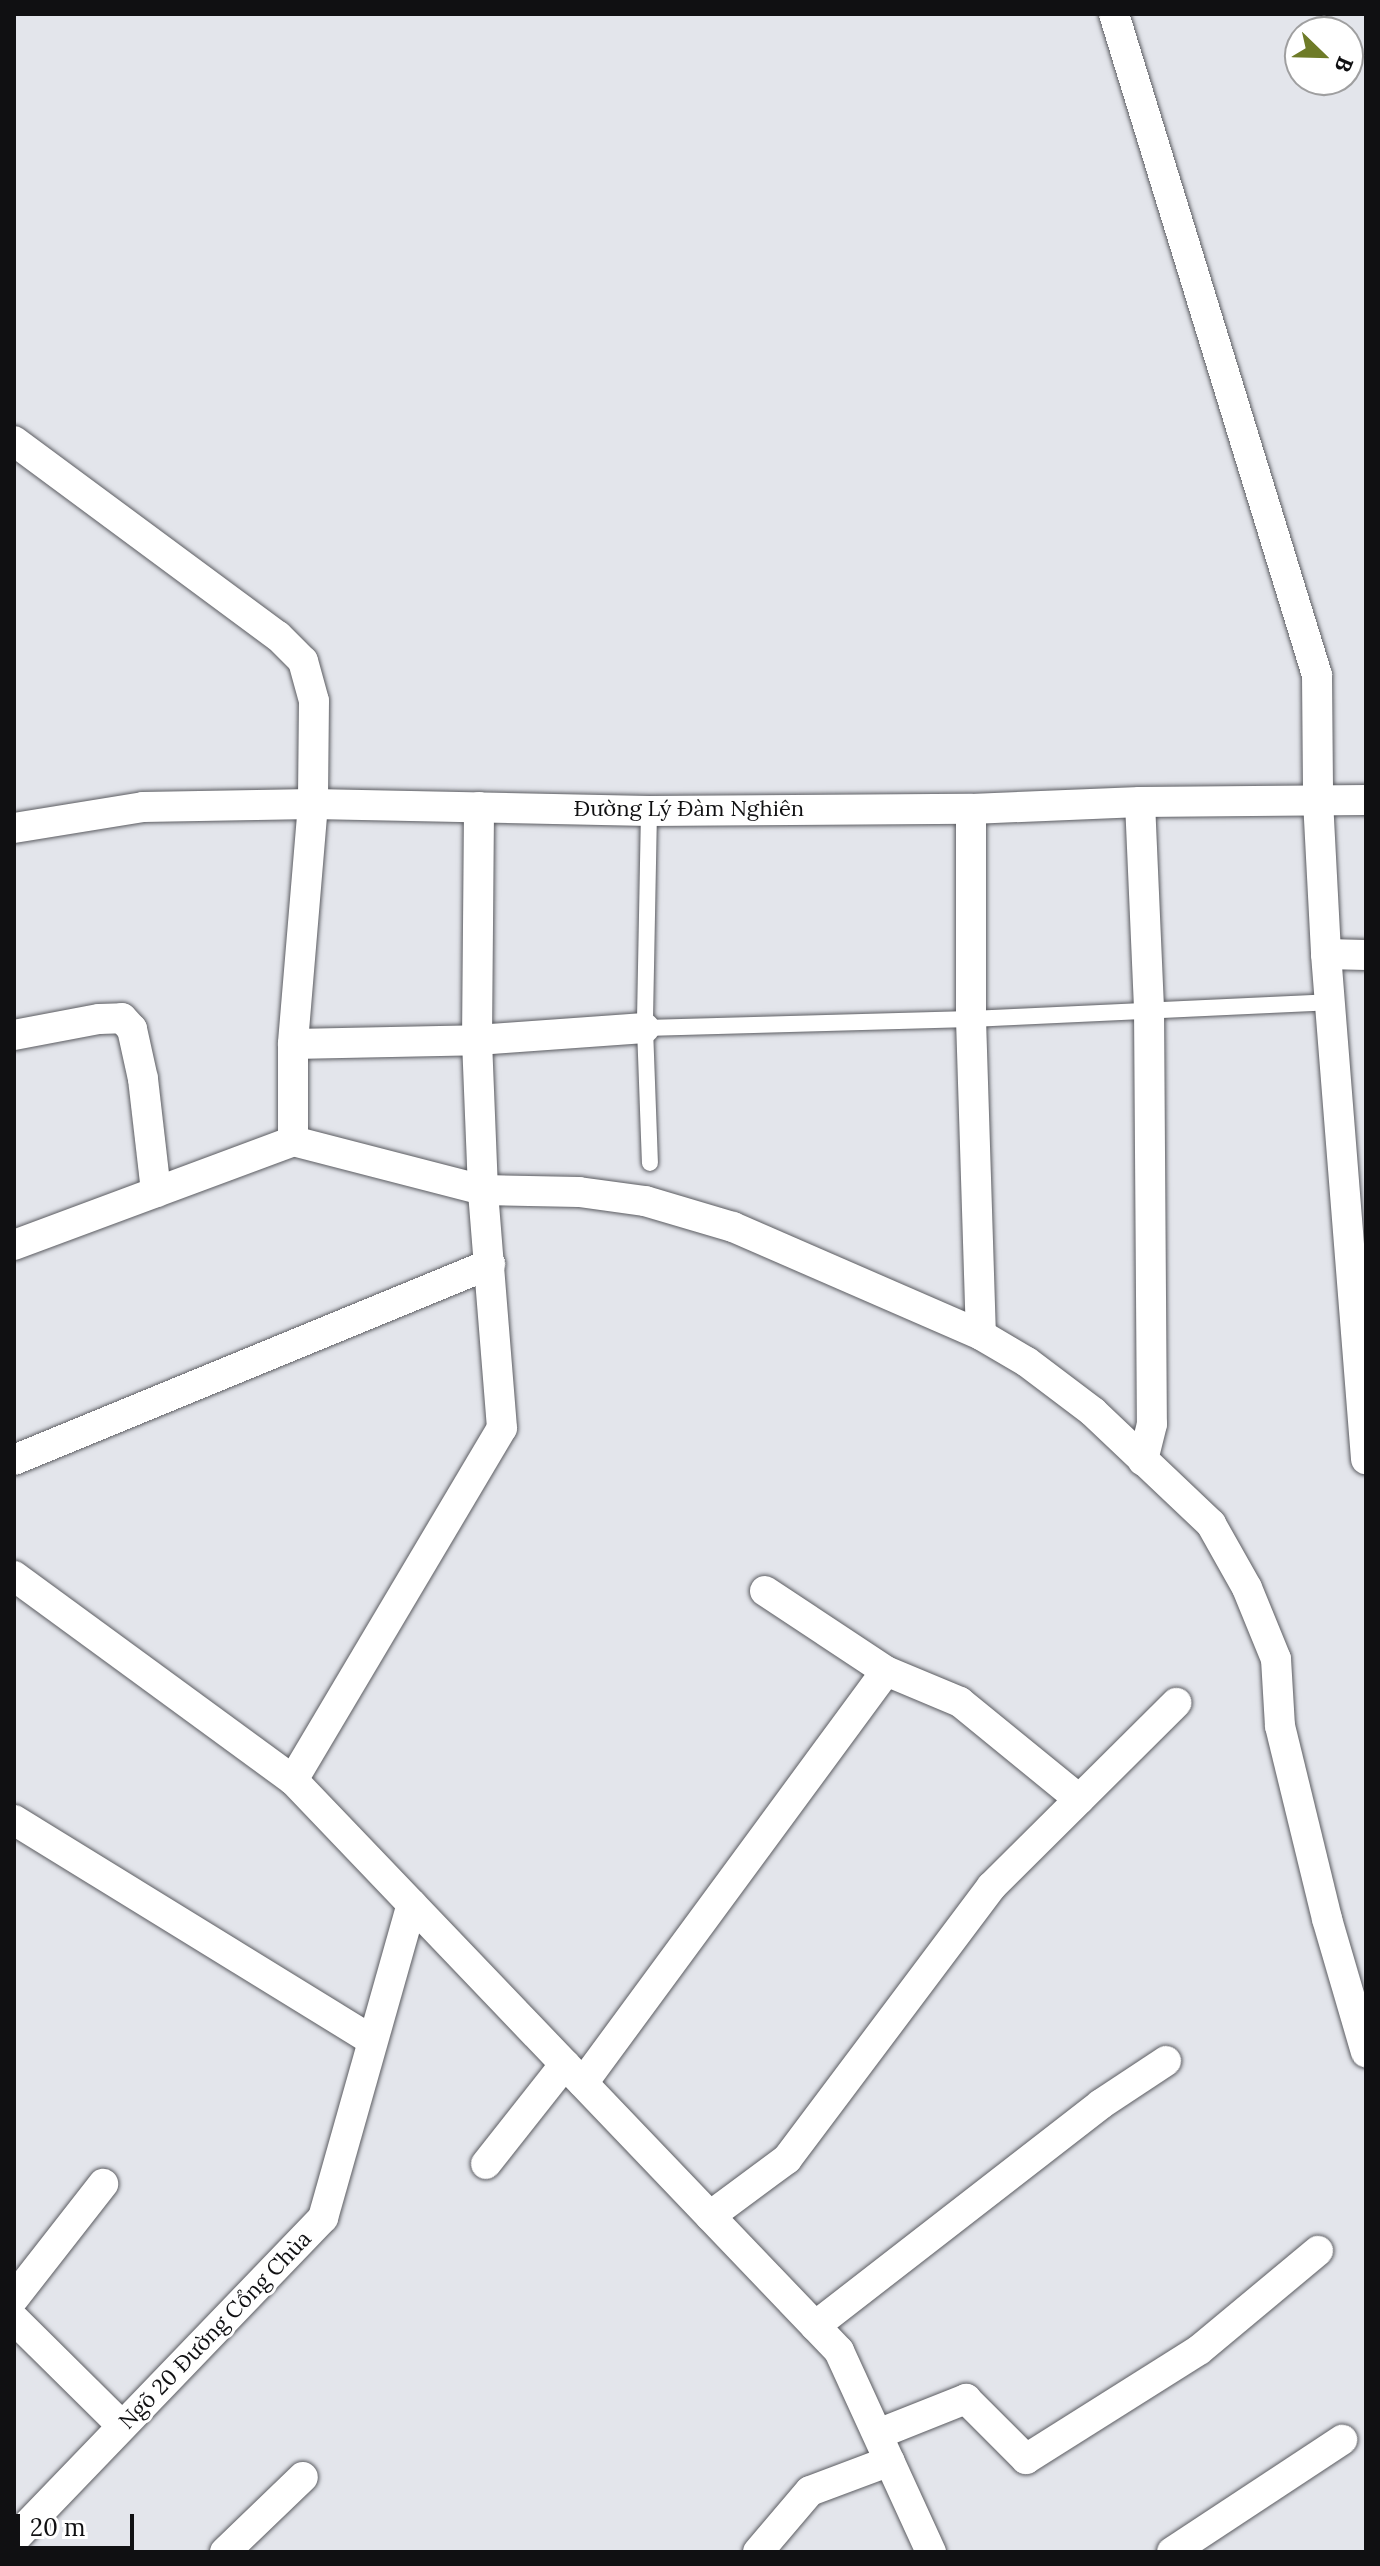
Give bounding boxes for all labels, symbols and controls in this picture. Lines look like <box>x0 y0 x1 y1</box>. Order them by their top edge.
north arrow <box>1284 16 1364 96</box>
text: B <box>1329 52 1360 77</box>
street label: Đường Lý Đàm Nghiên <box>574 796 804 822</box>
street label: Ngõ 20 Đường Cổng Chùa <box>113 2226 317 2434</box>
scale bar <box>20 2498 138 2548</box>
text: 20 m <box>30 2512 86 2543</box>

